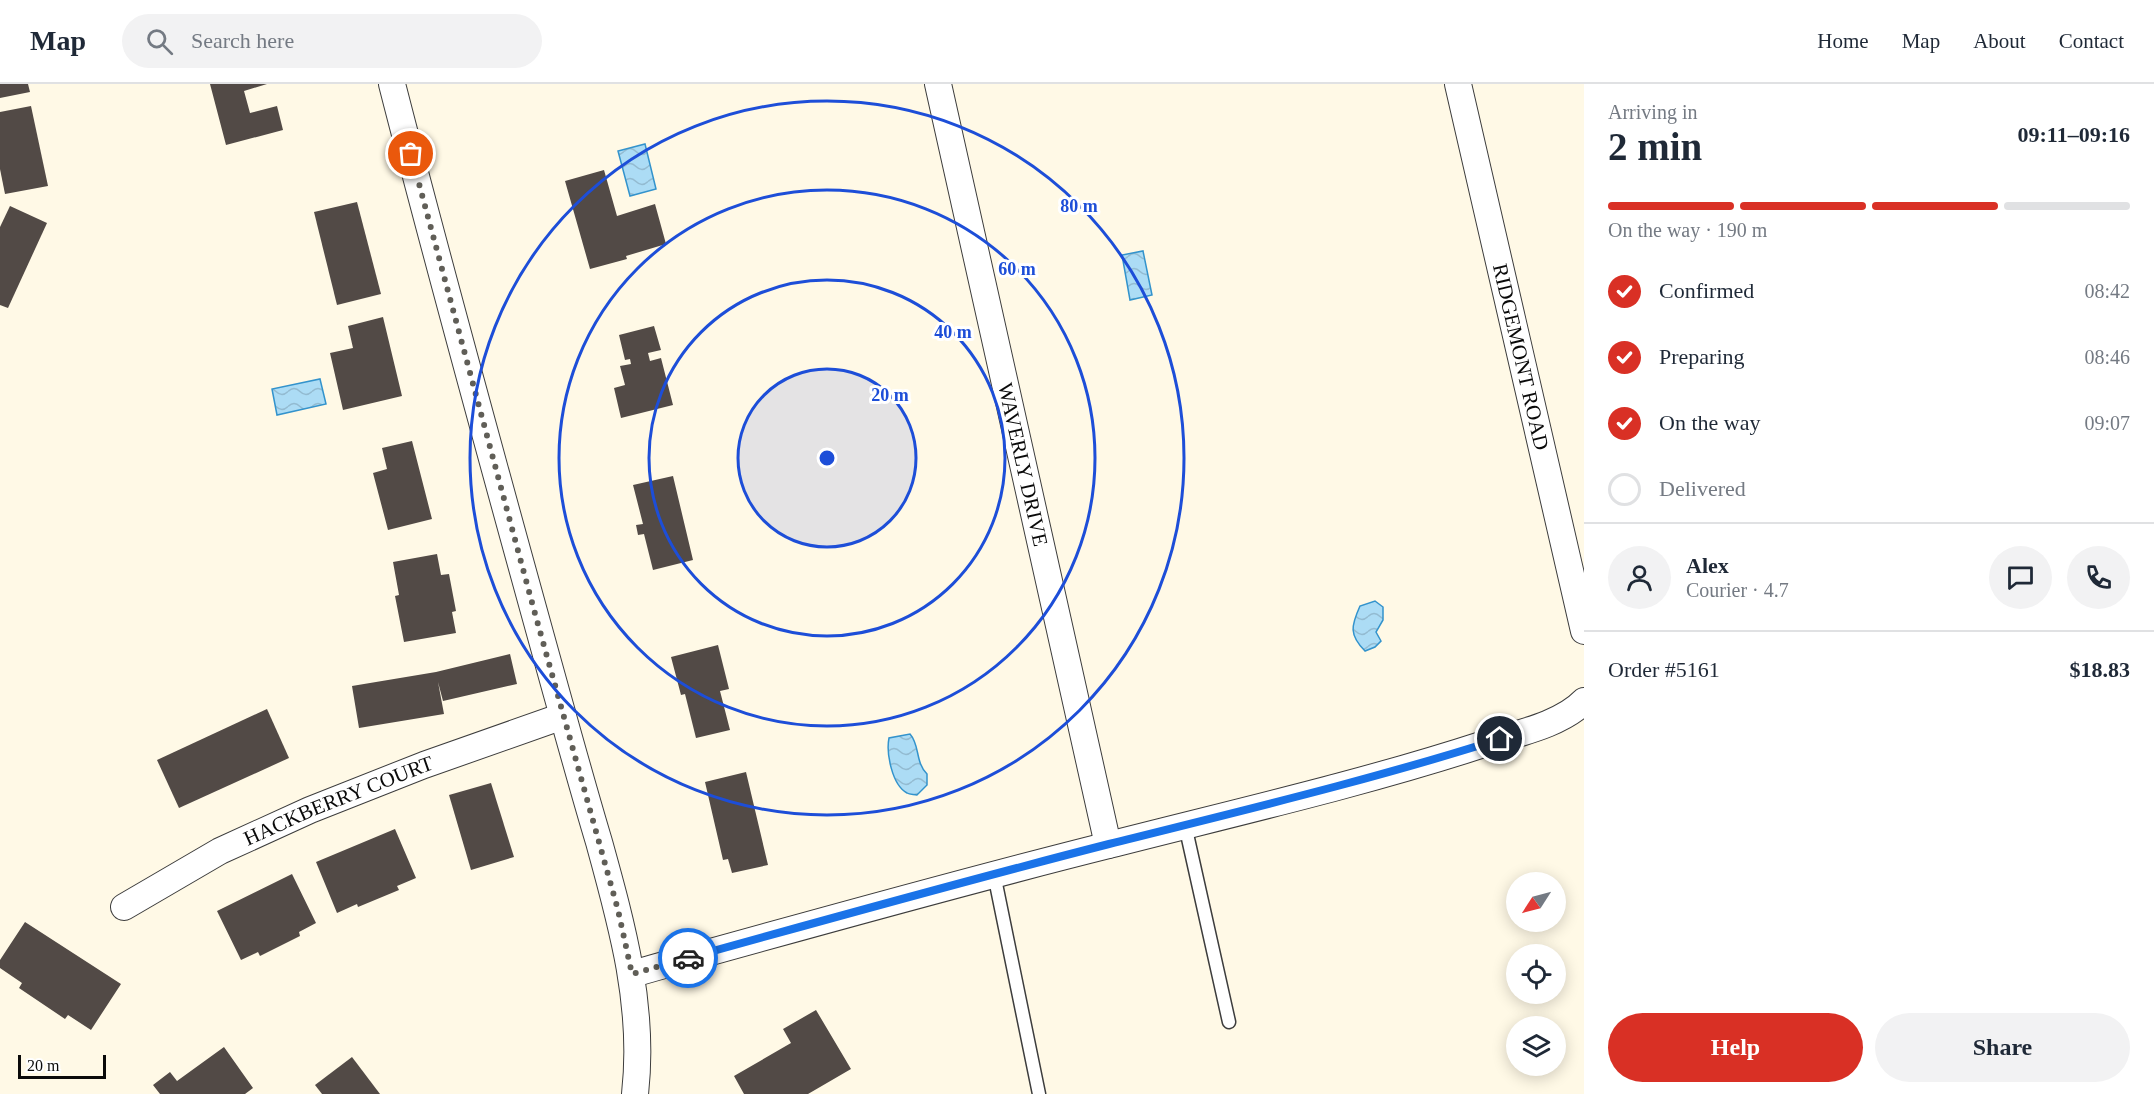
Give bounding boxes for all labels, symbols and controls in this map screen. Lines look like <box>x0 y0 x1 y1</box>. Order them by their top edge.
search box <box>122 14 542 68</box>
text: Map <box>30 25 86 56</box>
icon: search <box>143 25 176 58</box>
text: Search here <box>191 28 294 53</box>
text: Home <box>1817 29 1869 53</box>
text: Map <box>1902 29 1940 53</box>
text: About <box>1973 29 2026 53</box>
text: Contact <box>2059 29 2124 53</box>
text: Arriving in <box>1608 101 1697 123</box>
text: 09:11–09:16 <box>2018 122 2130 147</box>
text: 2 min <box>1608 125 1702 168</box>
pin <box>385 128 436 179</box>
icon: bag <box>394 137 427 170</box>
text: 80 m <box>1060 196 1098 216</box>
text: On the way · 190 m <box>1608 219 1767 241</box>
text: 60 m <box>998 259 1036 279</box>
street label: RIDGEMONT ROAD <box>1488 261 1554 452</box>
icon: check <box>1608 275 1641 308</box>
text: Confirmed <box>1659 278 1754 303</box>
text: 08:42 <box>2084 280 2130 302</box>
text: 40 m <box>934 322 972 342</box>
icon: check <box>1608 341 1641 374</box>
text: Preparing <box>1659 344 1745 369</box>
text: 08:46 <box>2084 346 2130 368</box>
street label: WAVERLY DRIVE <box>993 381 1053 549</box>
text: 20 m <box>871 385 909 405</box>
icon: check <box>1608 407 1641 440</box>
text: On the way <box>1659 410 1760 435</box>
text: 09:07 <box>2084 412 2130 434</box>
centre of rings <box>817 448 837 468</box>
text: Delivered <box>1659 476 1746 501</box>
button: person <box>1608 546 1671 609</box>
button: chat <box>1989 546 2052 609</box>
button: phone <box>2067 546 2130 609</box>
text: Alex <box>1686 553 1729 578</box>
text: Courier · 4.7 <box>1686 579 1789 601</box>
text: Order #5161 <box>1608 657 1720 682</box>
text: $18.83 <box>2070 657 2130 682</box>
pin <box>1474 713 1525 764</box>
icon: home <box>1483 722 1516 755</box>
street label: HACKBERRY COURT <box>240 751 436 851</box>
north arrow <box>1506 872 1566 932</box>
map controls <box>1506 872 1566 1076</box>
courier <box>658 928 718 988</box>
icon: car <box>672 942 705 975</box>
button: locate <box>1506 944 1566 1004</box>
button: Help <box>1608 1013 1863 1082</box>
button: Share <box>1875 1013 2130 1082</box>
button: layers <box>1506 1016 1566 1076</box>
scale bar <box>18 1052 106 1080</box>
text: 20 m <box>27 1057 59 1074</box>

